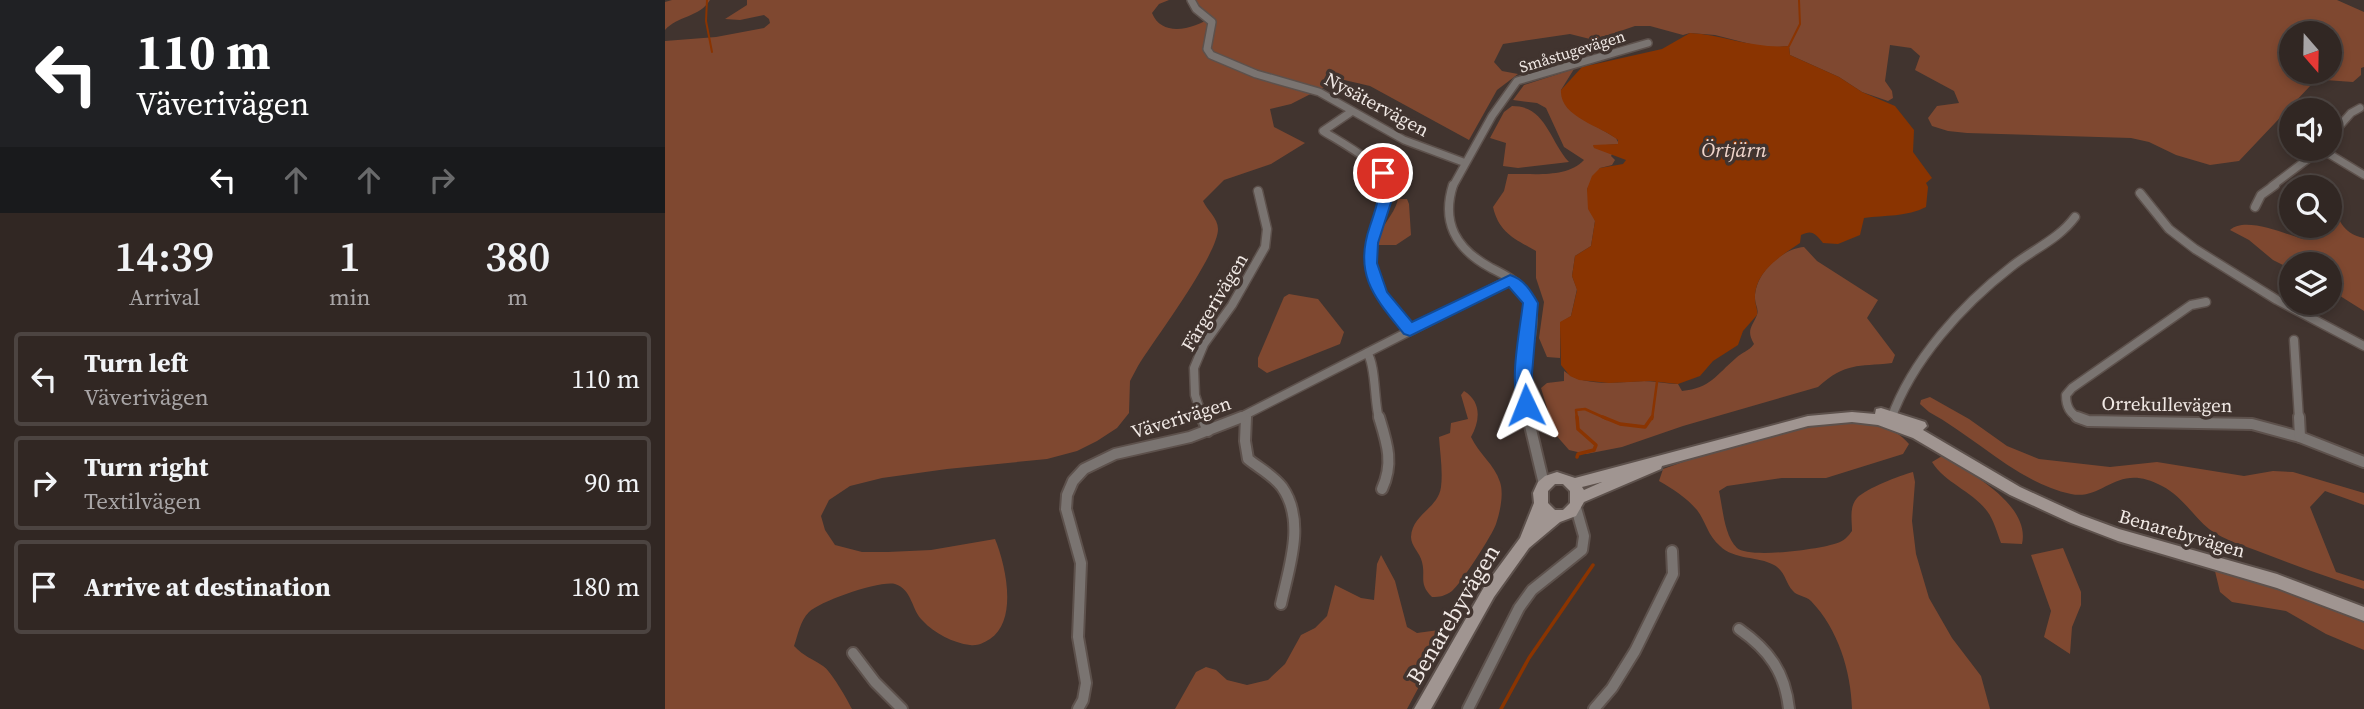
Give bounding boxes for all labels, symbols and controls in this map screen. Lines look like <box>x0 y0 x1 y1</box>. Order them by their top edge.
text: 110 m <box>136 18 271 85</box>
north arrow <box>2279 21 2341 84</box>
map controls <box>2279 21 2342 315</box>
street label: Småstugevägen <box>1516 24 1628 78</box>
icon: left <box>21 28 112 119</box>
street label: Nysätervägen <box>1320 66 1434 142</box>
text: Väverivägen <box>136 82 309 126</box>
button: sound <box>2279 98 2342 161</box>
water label: Örtjärn <box>1701 135 1767 164</box>
pin <box>1353 143 1413 203</box>
icon: arrive <box>1364 154 1402 192</box>
icon: left <box>204 161 242 199</box>
icon: ahead <box>277 161 315 199</box>
icon: ahead <box>350 161 388 199</box>
icon: right <box>423 161 461 199</box>
button: search <box>2279 175 2342 238</box>
text: 14:39 <box>114 227 214 285</box>
text: 1 <box>339 227 361 285</box>
text: 380 <box>485 227 550 285</box>
street label: Färgerivägen <box>1175 248 1253 356</box>
button: layers <box>2279 252 2342 315</box>
text: Arrival <box>129 281 200 313</box>
text: min <box>329 281 370 313</box>
text: m <box>507 281 528 313</box>
text: Turn left <box>84 345 188 381</box>
icon: left <box>25 360 63 398</box>
text: 110 m <box>572 361 640 397</box>
position arrow <box>1489 368 1563 442</box>
text: Väverivägen <box>84 381 209 413</box>
street label: Väverivägen <box>1128 390 1234 444</box>
street label: Orrekullevägen <box>2101 390 2233 418</box>
text: Turn right <box>84 449 208 485</box>
icon: right <box>25 464 63 502</box>
text: 90 m <box>585 465 640 501</box>
text: Textilvägen <box>84 485 201 517</box>
street label: Benarebyvägen <box>2116 503 2248 563</box>
street label: Benarebyvägen <box>1399 538 1507 690</box>
icon: arrive <box>25 568 63 606</box>
text: Arrive at destination <box>84 569 331 605</box>
text: 180 m <box>572 569 640 605</box>

